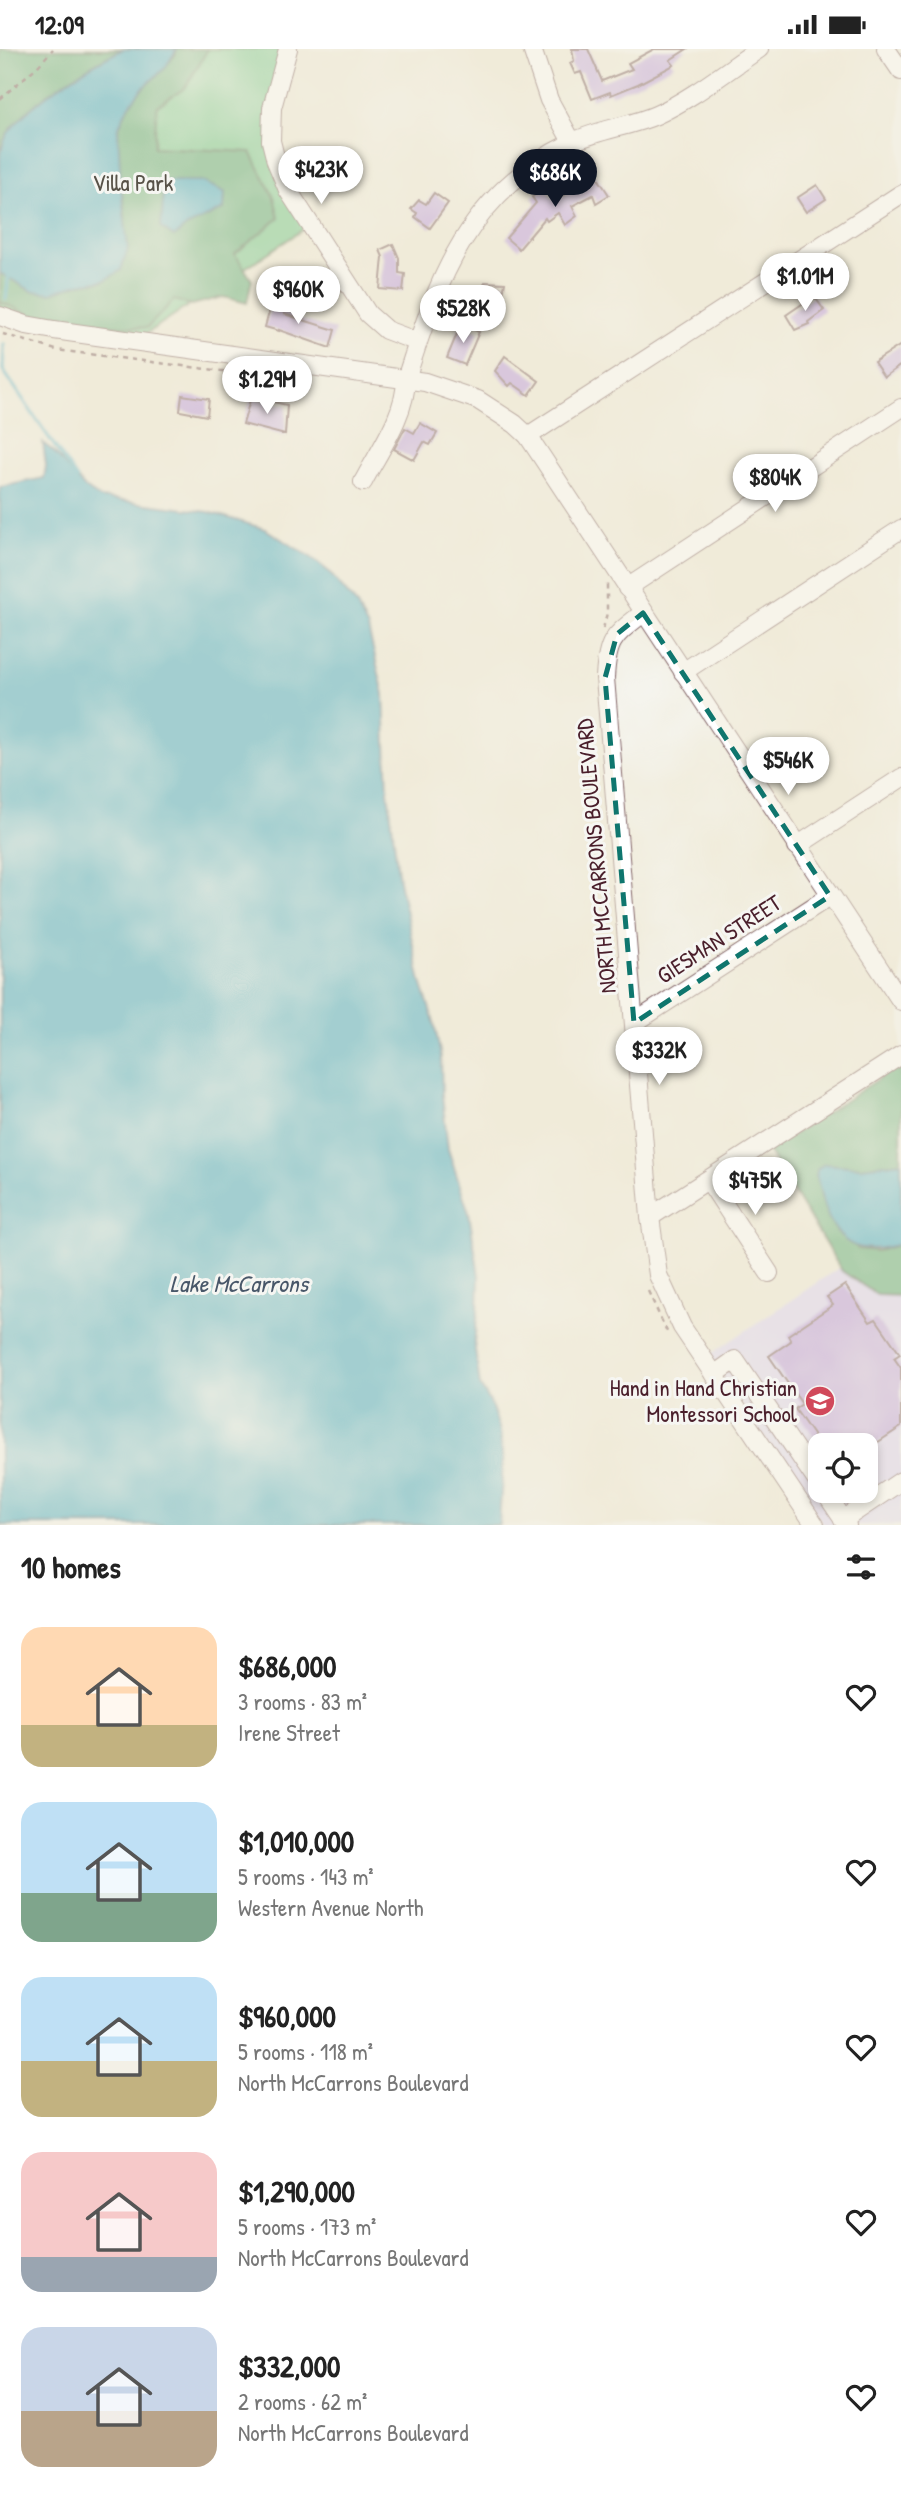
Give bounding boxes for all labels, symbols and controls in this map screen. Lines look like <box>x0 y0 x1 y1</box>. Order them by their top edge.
text: 12:09 <box>35 7 84 42</box>
pin: $423K <box>272 146 370 206</box>
pin: $686K <box>506 149 604 209</box>
text: $423K <box>294 153 348 184</box>
text: $686K <box>529 156 581 187</box>
park label: Villa Park <box>93 167 174 198</box>
pin: $1.01M <box>748 253 862 313</box>
text: $1.01M <box>776 260 834 291</box>
pin: $960K <box>249 267 347 326</box>
text: $960K <box>272 273 324 304</box>
pin: $528K <box>414 285 512 345</box>
text: $528K <box>436 292 490 323</box>
pin: $1.29M <box>210 357 324 416</box>
text: $1.29M <box>238 363 296 394</box>
pin: $804K <box>726 455 824 514</box>
text: $804K <box>749 461 801 492</box>
street label: NORTH MCCARRONS BOULEVARD <box>568 717 623 995</box>
pin: $546K <box>739 737 837 797</box>
text: $546K <box>762 744 814 775</box>
street label: GIESMAN STREET <box>651 887 787 990</box>
pin: $332K <box>610 1027 708 1087</box>
text: $332K <box>631 1034 687 1065</box>
pin: $475K <box>706 1157 804 1217</box>
text: $475K <box>728 1164 782 1195</box>
water label: Lake McCarrons <box>170 1267 311 1299</box>
place label: Hand in Hand Christian Montessori School <box>610 1372 798 1429</box>
school or university icon: Hand in Hand Christian Montessori School <box>803 1384 837 1418</box>
map controls <box>808 1433 878 1503</box>
button: locate <box>808 1433 878 1503</box>
text: 10 homes <box>21 1547 121 1587</box>
icon: filters <box>842 1548 880 1586</box>
text: $686,000 <box>238 1646 337 1686</box>
icon: home <box>77 1655 161 1739</box>
icon: heart <box>842 1678 880 1716</box>
text: 3 rooms · 83 m² <box>238 1686 367 1717</box>
text: Irene Street <box>238 1717 340 1748</box>
text: $1,010,000 <box>238 1821 354 1861</box>
icon: home <box>77 1830 161 1914</box>
icon: heart <box>842 1853 880 1891</box>
text: 5 rooms · 143 m² <box>238 1861 374 1892</box>
text: Western Avenue North <box>238 1892 423 1923</box>
text: $960,000 <box>238 1996 336 2036</box>
icon: home <box>77 2005 161 2089</box>
icon: heart <box>842 2028 880 2066</box>
text: 5 rooms · 118 m² <box>238 2036 373 2067</box>
text: North McCarrons Boulevard <box>238 2067 468 2098</box>
text: $1,290,000 <box>238 2171 355 2211</box>
icon: home <box>77 2180 161 2264</box>
icon: heart <box>842 2203 880 2241</box>
text: 5 rooms · 173 m² <box>238 2211 376 2242</box>
text: North McCarrons Boulevard <box>238 2242 468 2273</box>
text: $332,000 <box>238 2346 341 2386</box>
icon: home <box>77 2355 161 2439</box>
icon: heart <box>842 2378 880 2416</box>
text: 2 rooms · 62 m² <box>238 2386 367 2417</box>
text: North McCarrons Boulevard <box>238 2417 468 2448</box>

